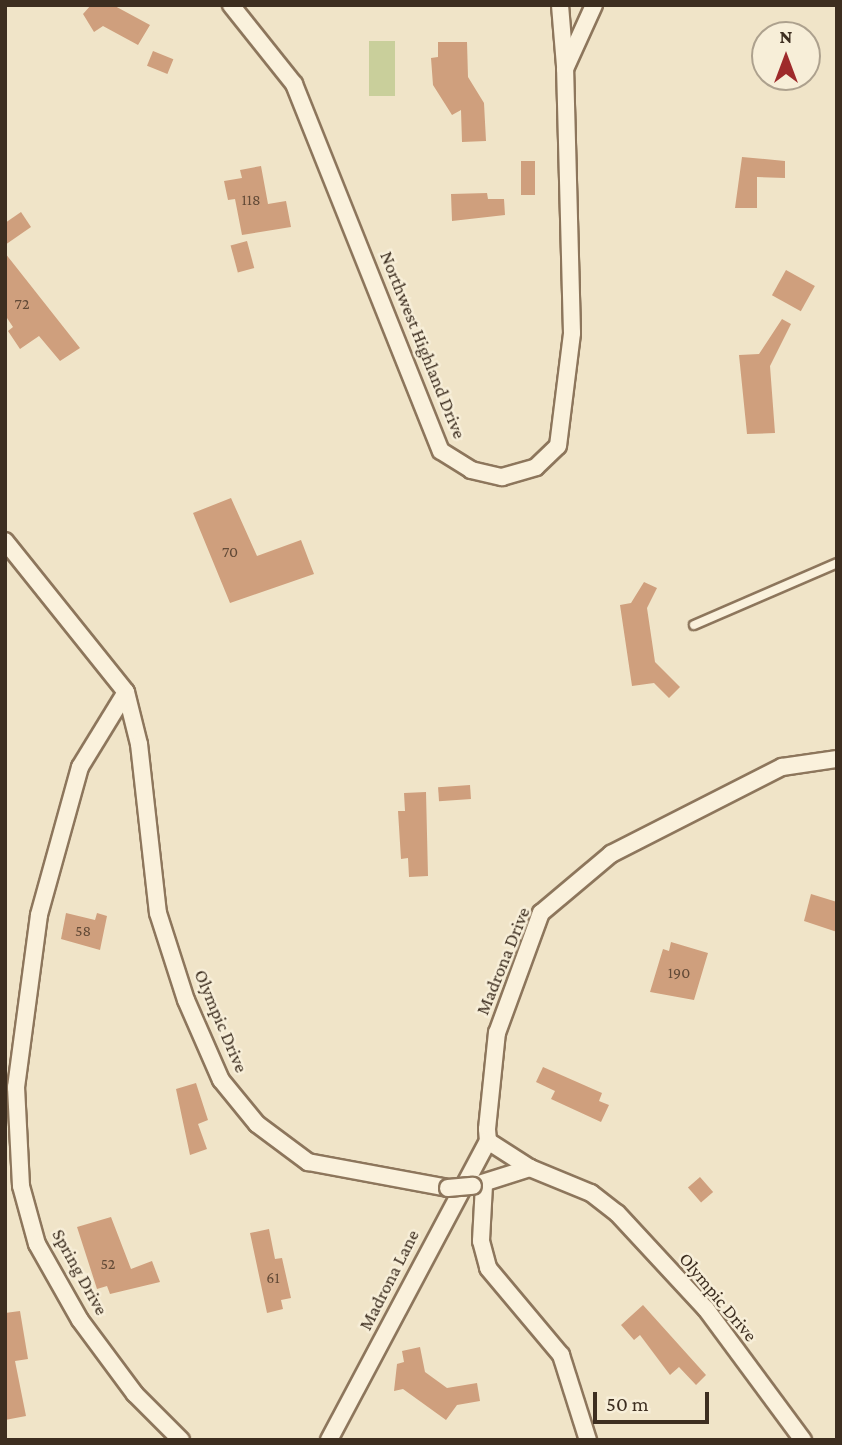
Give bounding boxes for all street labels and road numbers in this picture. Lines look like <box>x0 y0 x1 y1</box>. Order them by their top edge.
street label: Northwest Highland Drive <box>375 248 471 442</box>
street label: Madrona Drive <box>471 904 535 1018</box>
street label: Olympic Drive <box>189 966 253 1076</box>
street label: Spring Drive <box>47 1225 113 1319</box>
street label: Madrona Lane <box>354 1226 424 1334</box>
street label: Olympic Drive <box>674 1248 762 1346</box>

